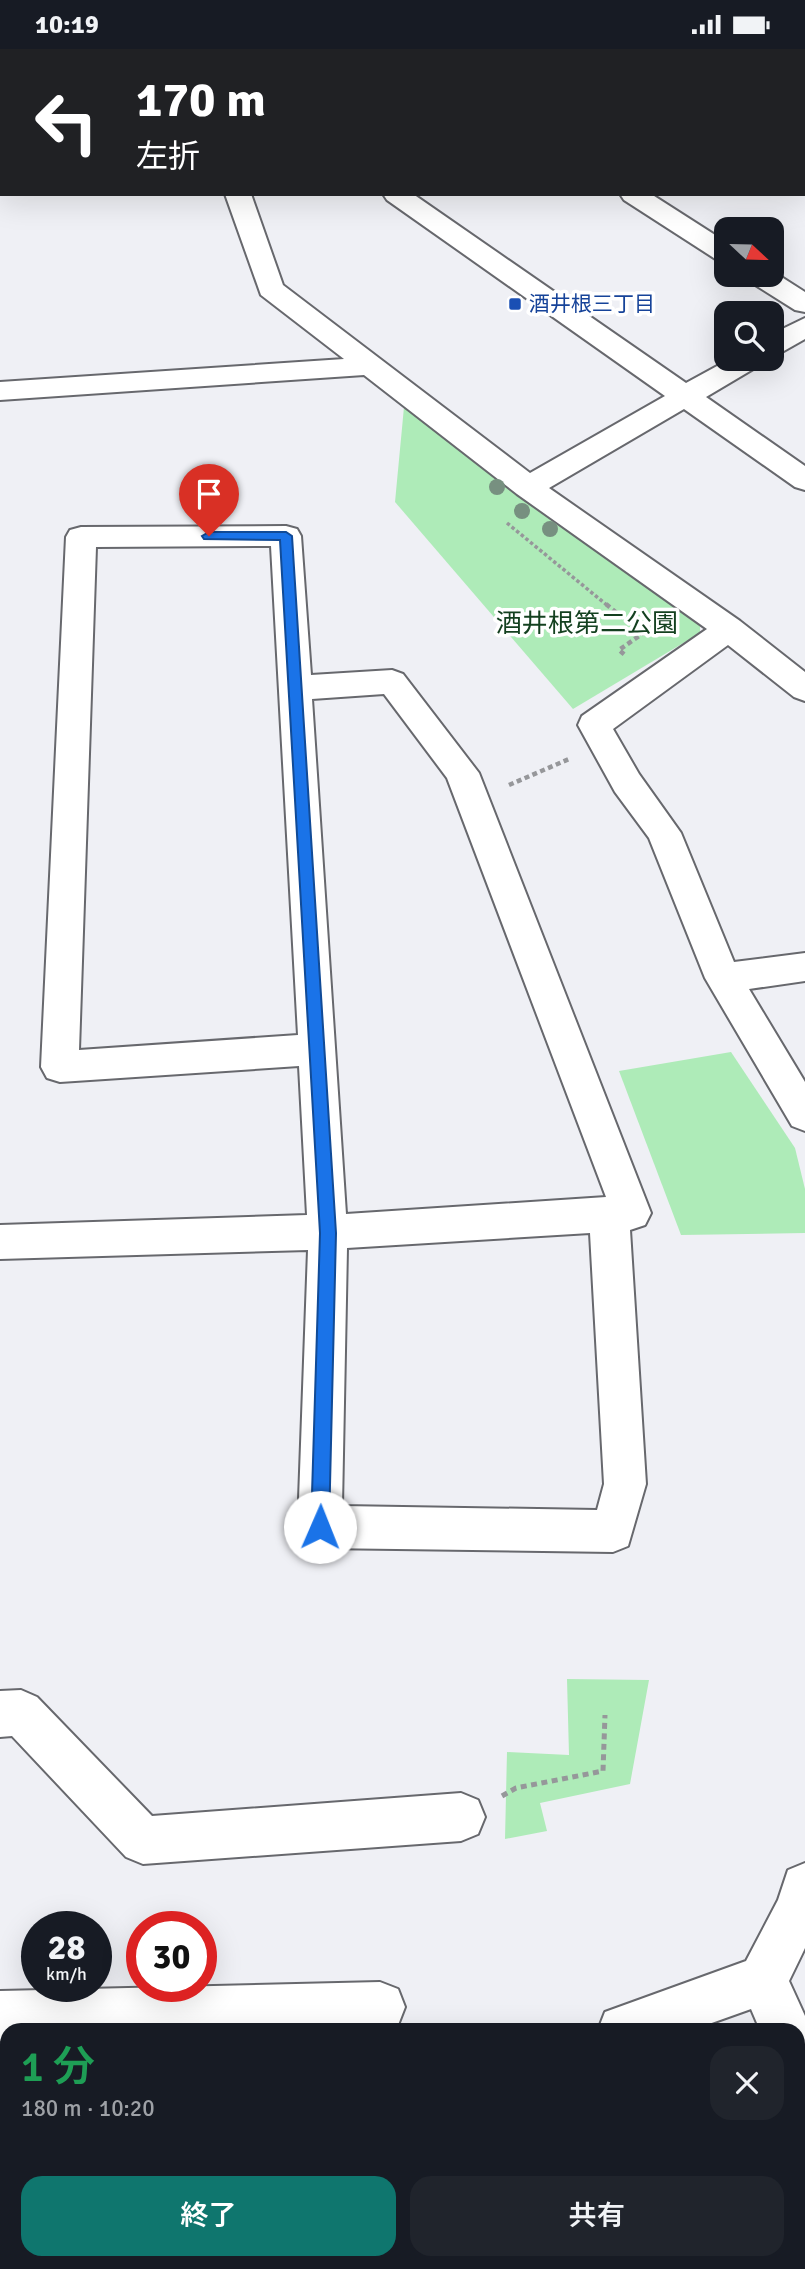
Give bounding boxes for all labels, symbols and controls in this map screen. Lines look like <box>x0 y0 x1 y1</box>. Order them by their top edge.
text: 10:19 <box>35 9 99 41</box>
text: 170 m <box>136 70 266 130</box>
icon: left <box>21 77 112 168</box>
text: 左折 <box>136 137 200 176</box>
north arrow <box>714 217 784 287</box>
map controls <box>714 217 784 371</box>
place label: 酒井根三丁目 <box>529 291 655 317</box>
marker: 酒井根三丁目 <box>507 296 523 312</box>
button: search <box>714 301 784 371</box>
pin <box>179 464 239 536</box>
icon: arrive <box>190 475 228 513</box>
park label: 酒井根第二公園 <box>496 608 678 640</box>
position arrow <box>283 1490 357 1564</box>
speed limit sign: 30 <box>126 1911 217 2002</box>
text: 28 <box>48 1926 85 1969</box>
text: km/h <box>46 1963 87 1985</box>
text: 1 分 <box>21 2042 95 2093</box>
button: close <box>710 2046 784 2120</box>
text: 180 m · 10:20 <box>21 2094 155 2123</box>
button: 終了 <box>21 2176 396 2256</box>
button: 共有 <box>410 2176 784 2256</box>

